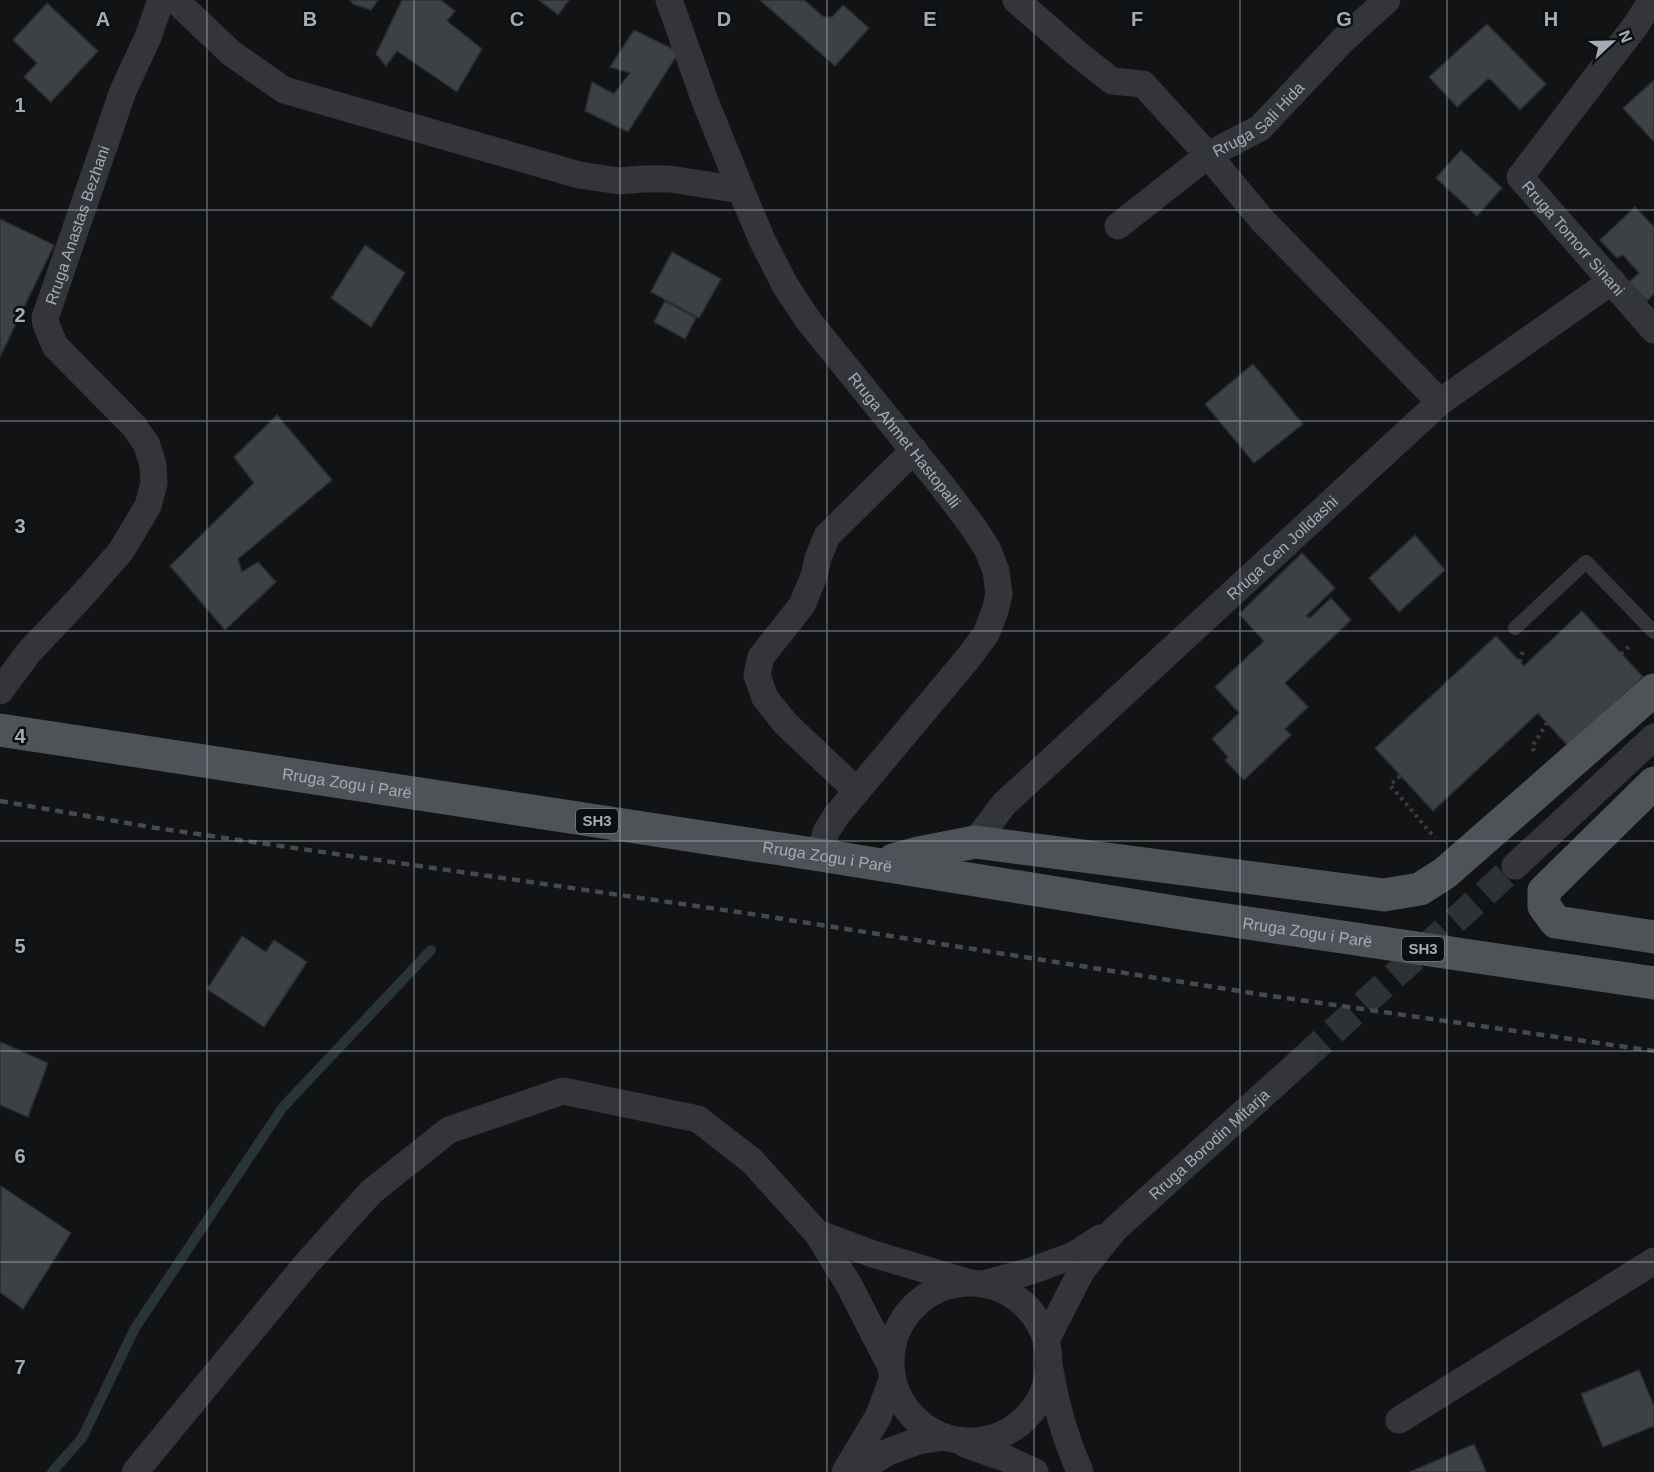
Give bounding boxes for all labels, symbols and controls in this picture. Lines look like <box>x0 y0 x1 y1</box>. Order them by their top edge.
text: A <box>96 8 110 30</box>
text: B <box>303 8 317 30</box>
text: C <box>510 8 524 30</box>
text: D <box>717 8 731 30</box>
text: E <box>923 8 937 30</box>
text: F <box>1131 8 1143 30</box>
text: G <box>1336 8 1352 30</box>
text: H <box>1544 8 1558 30</box>
north arrow <box>1582 12 1642 72</box>
text: N <box>1615 28 1635 45</box>
street label: Rruga Sali Hida <box>1210 79 1308 160</box>
text: 1 <box>14 94 26 116</box>
street label: Rruga Anastas Bezhani <box>42 143 113 307</box>
street label: Rruga Tomorr Sinani <box>1518 178 1628 299</box>
text: 2 <box>14 304 26 326</box>
street label: Rruga Ahmet Hastopalli <box>845 369 964 511</box>
street label: Rruga Cen Jolldashi <box>1224 493 1341 603</box>
text: 3 <box>14 515 26 537</box>
text: 4 <box>14 725 26 747</box>
street label: Rruga Zogu i Parë <box>281 765 413 802</box>
road number: SH3 <box>576 809 618 833</box>
street label: Rruga Zogu i Parë <box>761 838 893 875</box>
street label: Rruga Zogu i Parë <box>1241 914 1373 950</box>
text: 5 <box>14 935 26 957</box>
road number: SH3 <box>1402 937 1444 961</box>
street label: Rruga Borodin Mitarja <box>1146 1086 1273 1203</box>
text: 6 <box>14 1145 26 1167</box>
text: 7 <box>14 1356 26 1378</box>

